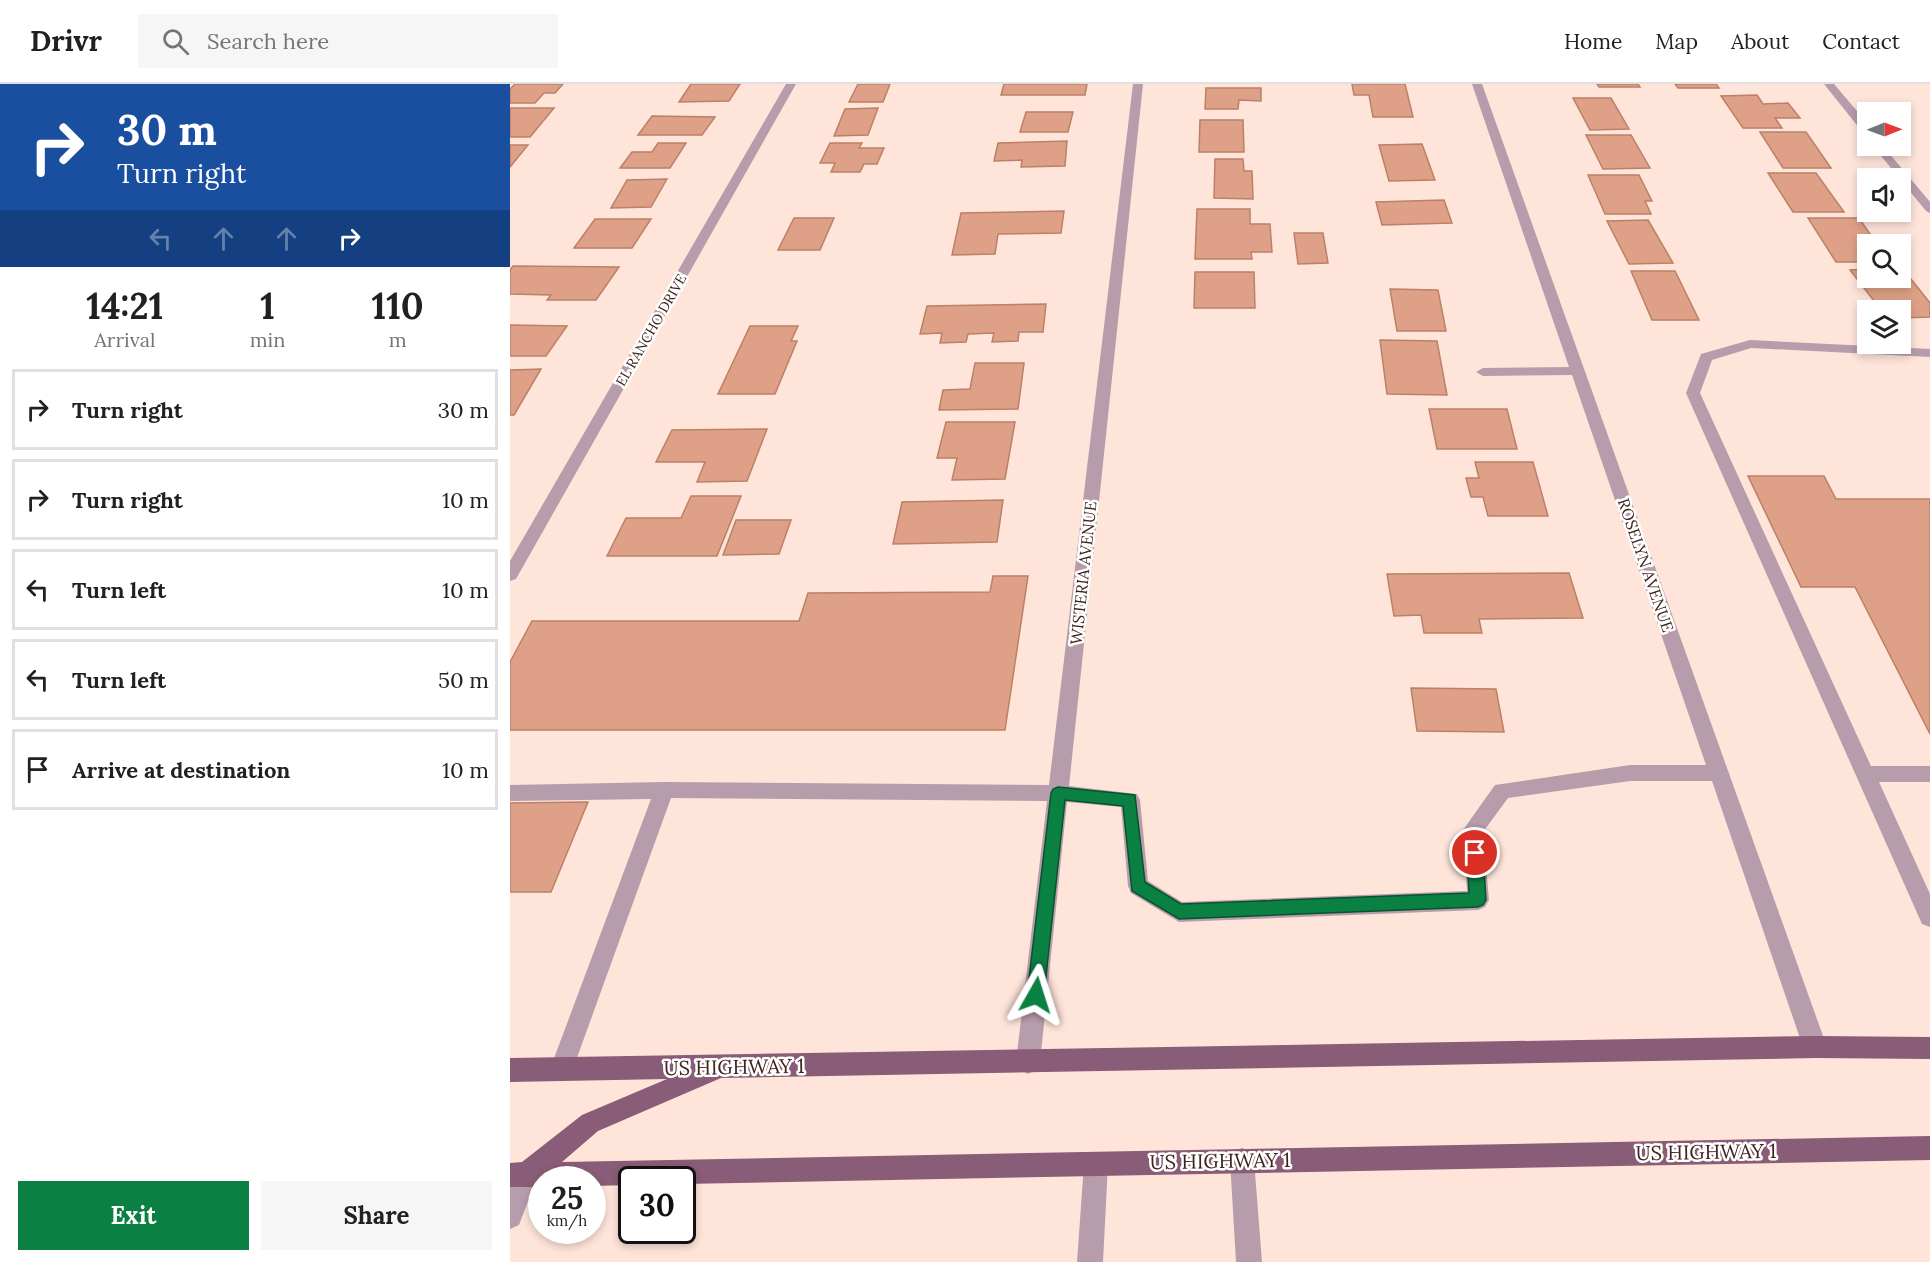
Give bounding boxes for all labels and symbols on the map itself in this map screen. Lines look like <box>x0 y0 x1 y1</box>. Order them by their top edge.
north arrow <box>1857 102 1911 156</box>
street label: EL RANCHO DRIVE <box>612 271 691 389</box>
street label: ROSELYN AVENUE <box>1614 495 1678 635</box>
street label: WISTERIA AVENUE <box>1066 500 1100 646</box>
pin <box>1449 827 1500 878</box>
position arrow <box>1004 963 1068 1027</box>
street label: US HIGHWAY 1 <box>663 1053 805 1080</box>
street label: US HIGHWAY 1 <box>1635 1138 1777 1165</box>
street label: US HIGHWAY 1 <box>1149 1147 1291 1174</box>
speed limit sign: 30 <box>618 1166 696 1244</box>

